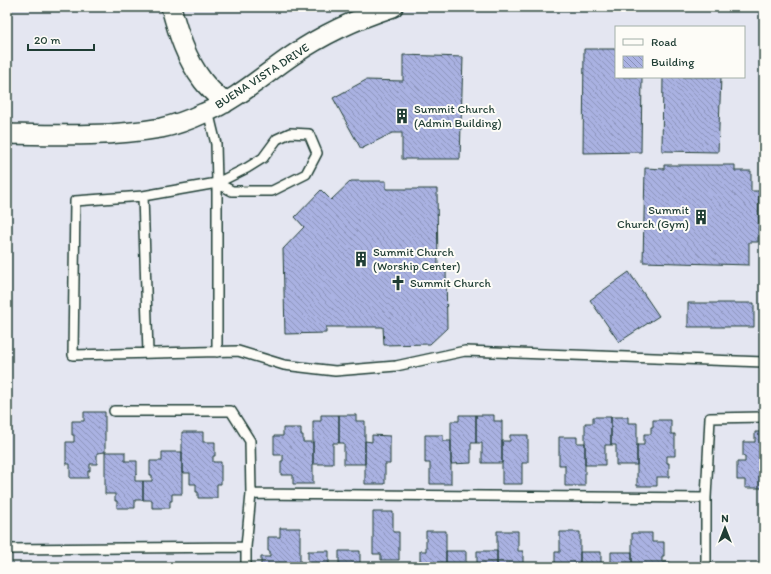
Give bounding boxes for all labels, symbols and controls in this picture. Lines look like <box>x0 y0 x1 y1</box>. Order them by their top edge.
scale bar <box>28 26 94 52</box>
legend <box>615 26 745 78</box>
text: 20 m <box>34 33 61 47</box>
text: Road <box>651 35 677 49</box>
street label: BUENA VISTA DRIVE <box>212 40 312 112</box>
text: Building <box>651 55 695 69</box>
place label: Summit Church (Admin Building) <box>414 102 502 130</box>
building icon: Summit Church (Admin Building) <box>393 107 411 125</box>
place label: Summit Church (Gym) <box>617 203 689 231</box>
building icon: Summit Church (Gym) <box>692 208 710 226</box>
place label: Summit Church (Worship Center) <box>373 245 460 273</box>
building icon: Summit Church (Worship Center) <box>352 250 370 268</box>
church icon: Summit Church <box>389 274 407 292</box>
place label: Summit Church <box>410 276 491 290</box>
north arrow <box>705 508 745 548</box>
text: N <box>721 512 729 525</box>

